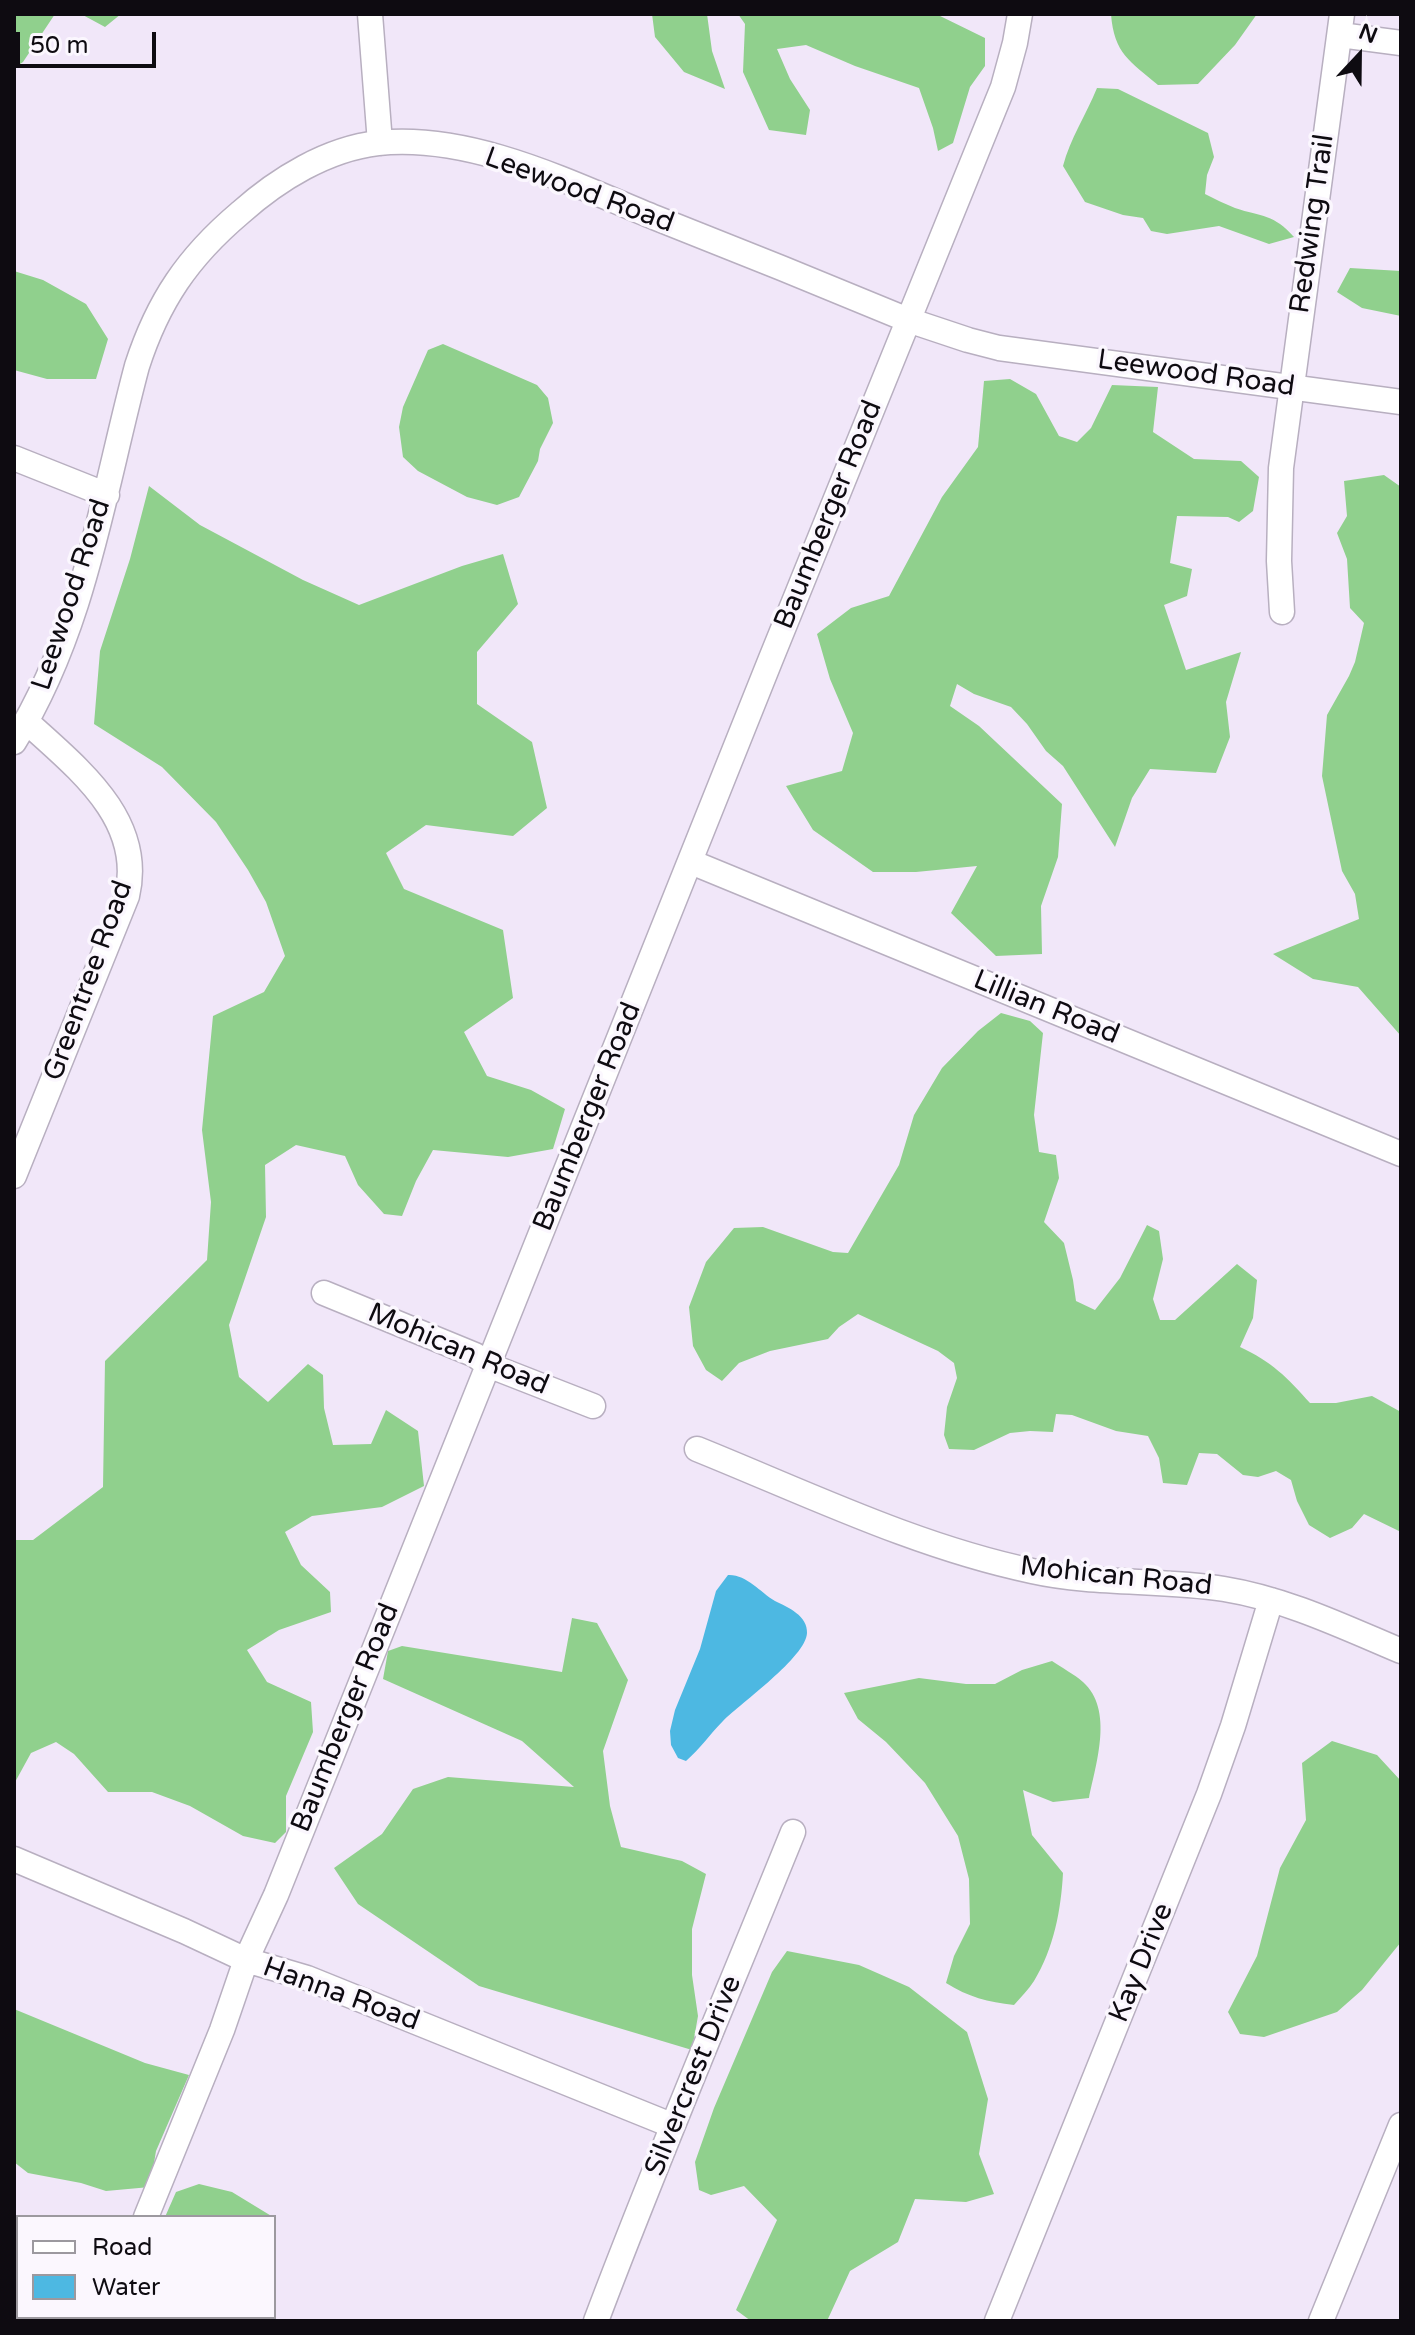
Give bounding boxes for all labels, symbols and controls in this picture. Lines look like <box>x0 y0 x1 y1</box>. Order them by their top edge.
scale bar <box>20 16 160 66</box>
north arrow <box>1319 16 1399 96</box>
text: N <box>1355 18 1381 49</box>
text: 50 m <box>30 31 88 60</box>
street label: Redwing Trail <box>1284 132 1342 316</box>
street label: Leewood Road <box>480 141 678 241</box>
street label: Leewood Road <box>1095 344 1297 404</box>
street label: Baumberger Road <box>768 396 890 634</box>
street label: Leewood Road <box>25 495 119 695</box>
street label: Greentree Road <box>37 876 141 1086</box>
street label: Lillian Road <box>968 963 1124 1053</box>
street label: Baumberger Road <box>527 998 649 1236</box>
street label: Mohican Road <box>363 1297 553 1403</box>
street label: Mohican Road <box>1018 1550 1214 1604</box>
street label: Baumberger Road <box>285 1599 407 1837</box>
street label: Kay Drive <box>1103 1899 1181 2027</box>
street label: Hanna Road <box>258 1951 424 2039</box>
street label: Silvercrest Drive <box>639 1971 749 2181</box>
legend <box>16 2215 276 2319</box>
text: Road <box>92 2233 152 2262</box>
text: Water <box>92 2273 160 2302</box>

